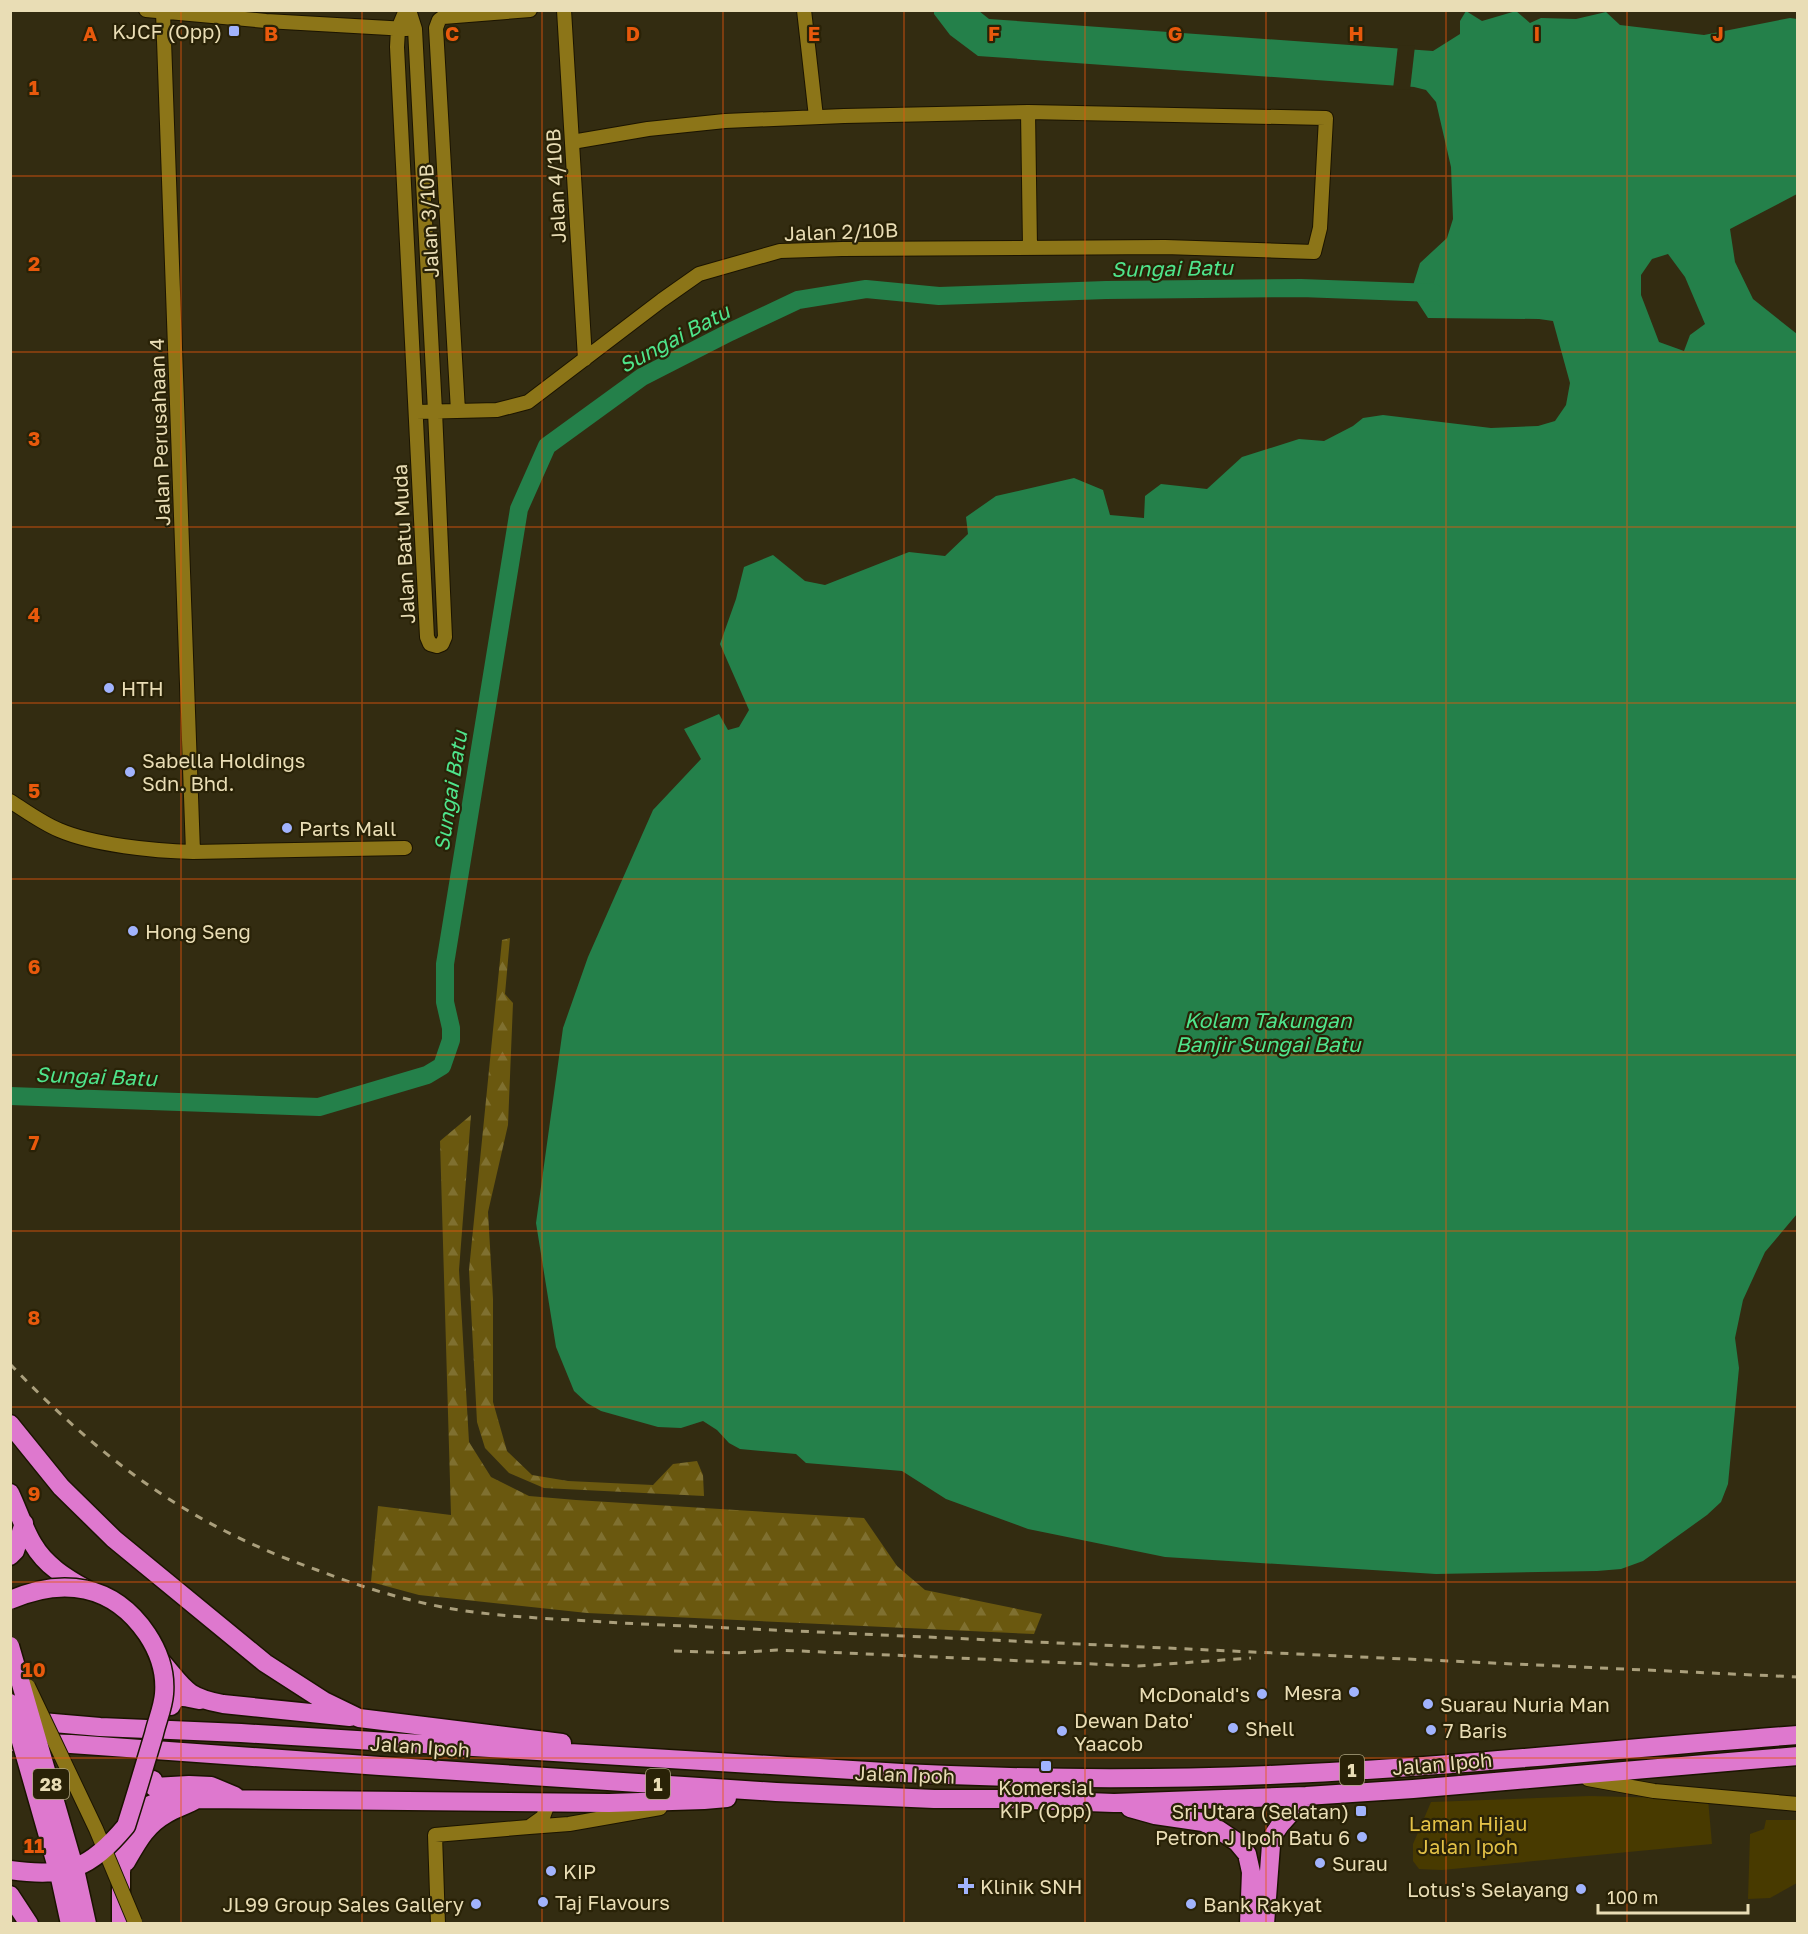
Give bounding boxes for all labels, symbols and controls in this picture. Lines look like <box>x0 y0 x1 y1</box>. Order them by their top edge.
place label: KJCF (Opp) <box>112 19 222 43</box>
text: A <box>83 21 97 45</box>
text: B <box>264 21 278 45</box>
text: C <box>445 21 459 45</box>
text: D <box>626 21 640 45</box>
text: E <box>808 21 820 45</box>
text: F <box>988 21 1000 45</box>
text: G <box>1168 21 1182 45</box>
text: H <box>1348 21 1364 45</box>
text: I <box>1534 21 1540 45</box>
text: J <box>1712 21 1724 45</box>
marker: KJCF (Opp) <box>227 24 241 38</box>
text: 1 <box>29 75 39 99</box>
street label: Jalan 4/10B <box>540 128 570 244</box>
street label: Jalan 3/10B <box>413 163 443 279</box>
street label: Jalan 2/10B <box>784 217 898 245</box>
text: 2 <box>28 251 40 275</box>
water label: Sungai Batu <box>1111 254 1234 282</box>
water label: Sungai Batu <box>614 297 735 378</box>
street label: Jalan Perusahaan 4 <box>144 338 174 526</box>
text: 3 <box>28 426 40 450</box>
street label: Jalan Batu Muda <box>387 464 419 624</box>
text: 4 <box>28 602 40 626</box>
place label: HTH <box>121 676 164 700</box>
marker: HTH <box>102 681 116 695</box>
water label: Sungai Batu <box>428 728 473 853</box>
place label: Sabella Holdings Sdn. Bhd. <box>142 748 305 795</box>
marker: Sabella Holdings Sdn. Bhd. <box>123 765 137 779</box>
text: 5 <box>28 778 40 802</box>
place label: Parts Mall <box>299 816 396 840</box>
marker: Parts Mall <box>280 821 294 835</box>
place label: Hong Seng <box>145 919 251 943</box>
marker: Hong Seng <box>126 924 140 938</box>
text: 6 <box>28 954 40 978</box>
water label: Kolam Takungan Banjir Sungai Batu <box>1175 1007 1362 1057</box>
water label: Sungai Batu <box>35 1061 158 1091</box>
text: 7 <box>29 1130 40 1154</box>
text: 8 <box>28 1305 40 1329</box>
text: 9 <box>28 1481 40 1505</box>
text: 10 <box>22 1657 46 1681</box>
place label: Mesra <box>1284 1680 1342 1704</box>
place label: McDonald's <box>1139 1682 1250 1706</box>
marker: Mesra <box>1347 1685 1361 1699</box>
marker: McDonald's <box>1255 1687 1269 1701</box>
place label: Suarau Nuria Man <box>1440 1692 1610 1716</box>
marker: Suarau Nuria Man <box>1421 1697 1435 1711</box>
place label: Dewan Dato' Yaacob <box>1074 1708 1193 1755</box>
place label: Shell <box>1245 1716 1295 1740</box>
place label: 7 Baris <box>1443 1718 1507 1742</box>
marker: Shell <box>1226 1721 1240 1735</box>
marker: 7 Baris <box>1424 1723 1438 1737</box>
marker: Dewan Dato' Yaacob <box>1055 1724 1069 1738</box>
street label: Jalan Ipoh <box>369 1731 471 1761</box>
street label: Jalan Ipoh <box>1391 1747 1493 1779</box>
road number: 1 <box>1340 1755 1364 1785</box>
marker: Komersial KIP (Opp) <box>1039 1759 1053 1773</box>
street label: Jalan Ipoh <box>854 1760 956 1788</box>
road number: 28 <box>33 1769 69 1799</box>
road number: 1 <box>646 1769 670 1799</box>
place label: Komersial KIP (Opp) <box>998 1775 1094 1822</box>
place label: Sri Utara (Selatan) <box>1172 1799 1349 1823</box>
marker: Sri Utara (Selatan) <box>1354 1804 1368 1818</box>
park label: Laman Hijau Jalan Ipoh <box>1409 1811 1527 1858</box>
place label: Petron J Ipoh Batu 6 <box>1155 1825 1350 1849</box>
marker: Petron J Ipoh Batu 6 <box>1355 1830 1369 1844</box>
text: 11 <box>24 1833 44 1857</box>
place label: Surau <box>1332 1851 1388 1875</box>
marker: Surau <box>1313 1856 1327 1870</box>
place label: KIP <box>563 1859 596 1883</box>
marker: KIP <box>544 1864 558 1878</box>
place label: Klinik SNH <box>980 1874 1083 1898</box>
marker: Klinik SNH <box>957 1877 975 1895</box>
place label: Lotus's Selayang <box>1407 1877 1569 1901</box>
scale bar <box>1598 1877 1748 1915</box>
marker: Lotus's Selayang <box>1574 1882 1588 1896</box>
text: 100 m <box>1607 1886 1658 1908</box>
place label: Taj Flavours <box>555 1890 670 1914</box>
place label: JL99 Group Sales Gallery <box>223 1892 464 1916</box>
place label: Bank Rakyat <box>1203 1892 1322 1916</box>
marker: Taj Flavours <box>536 1895 550 1909</box>
marker: JL99 Group Sales Gallery <box>469 1897 483 1911</box>
marker: Bank Rakyat <box>1184 1897 1198 1911</box>

